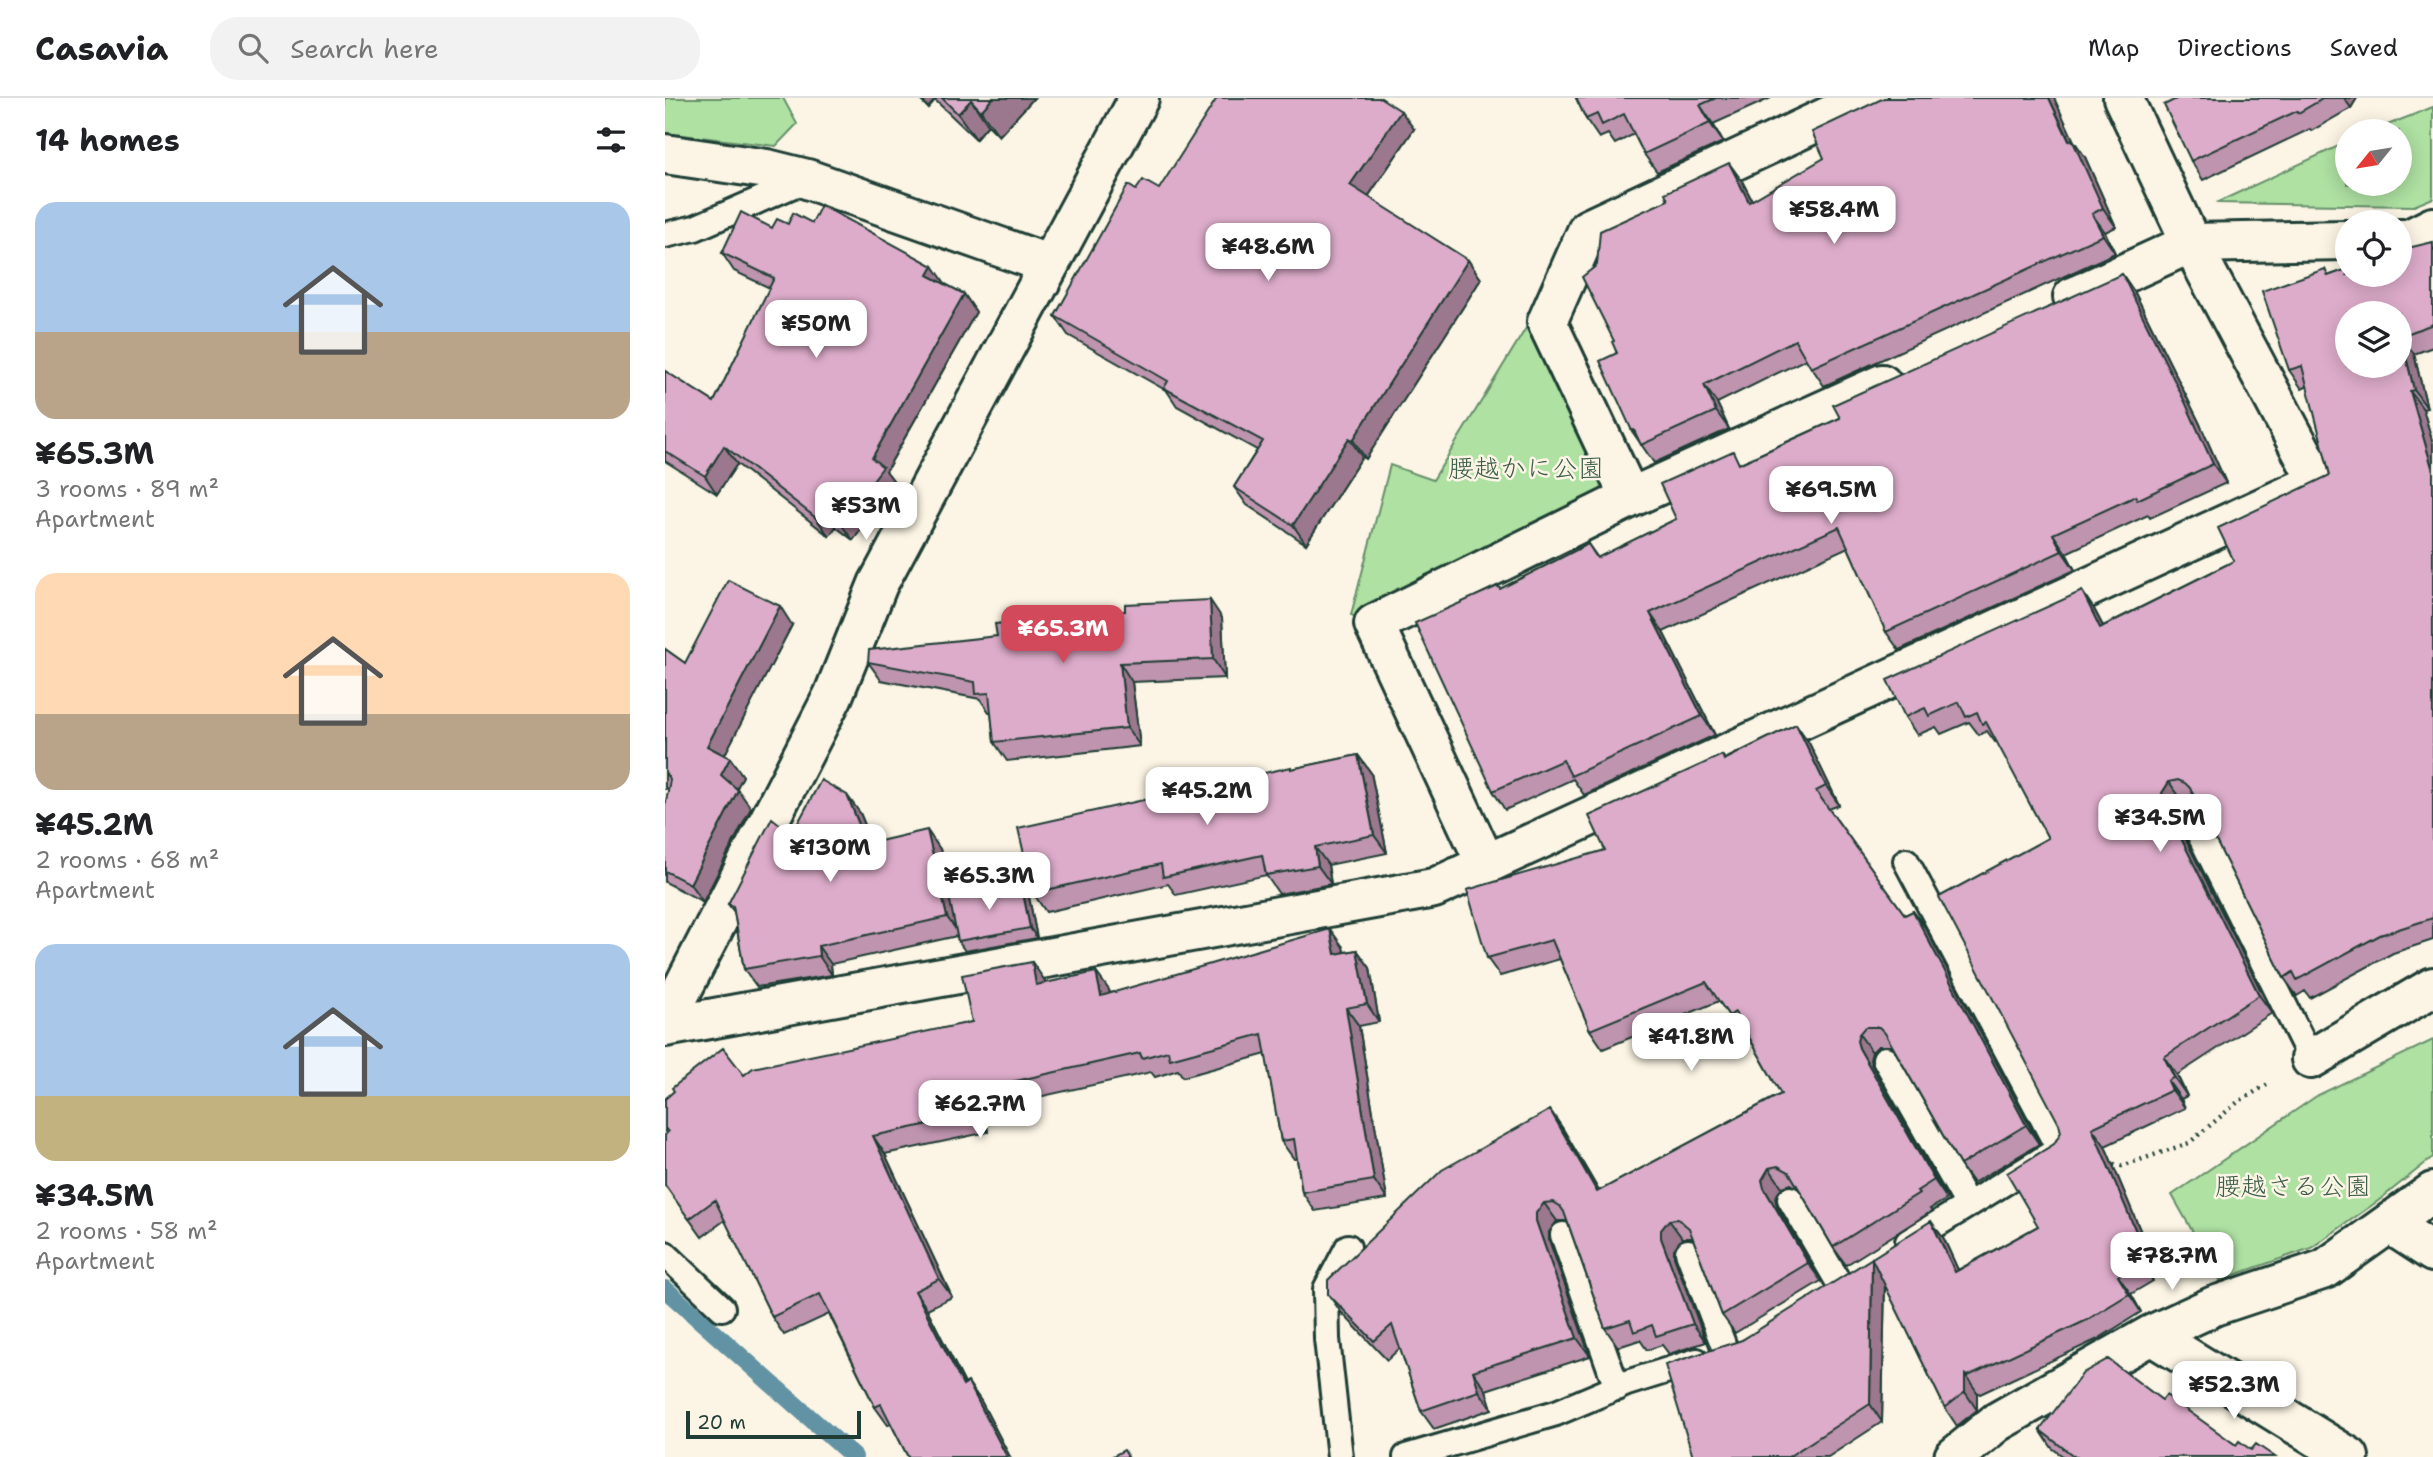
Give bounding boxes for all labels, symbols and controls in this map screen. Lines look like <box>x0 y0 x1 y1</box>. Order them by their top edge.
search box <box>210 17 700 80</box>
text: Casavia <box>35 26 168 71</box>
icon: search <box>234 29 272 67</box>
text: Search here <box>290 31 439 66</box>
text: Map <box>2088 32 2139 64</box>
text: Directions <box>2177 32 2292 64</box>
text: Saved <box>2330 32 2398 64</box>
north arrow <box>2335 119 2411 196</box>
map controls <box>2335 119 2412 378</box>
text: 14 homes <box>35 120 180 161</box>
icon: filters <box>592 121 630 159</box>
pin: ¥58.4M <box>1777 186 1891 246</box>
text: ¥58.4M <box>1789 194 1879 224</box>
button: locate <box>2335 210 2412 287</box>
pin: ¥48.6M <box>1211 223 1325 283</box>
text: ¥48.6M <box>1221 231 1315 261</box>
icon: home <box>270 247 396 373</box>
pin: ¥50M <box>775 300 857 360</box>
button: layers <box>2335 301 2412 378</box>
text: ¥50M <box>781 308 851 338</box>
text: ¥65.3M <box>35 433 154 474</box>
park label: 腰越かに公園 <box>1448 450 1604 485</box>
pin: ¥69.5M <box>1774 466 1888 526</box>
text: 3 rooms · 89 m² <box>35 474 219 504</box>
text: ¥69.5M <box>1785 474 1877 504</box>
pin: ¥53M <box>825 482 907 542</box>
text: ¥53M <box>831 490 901 520</box>
text: Apartment <box>35 504 155 534</box>
pin: ¥65.3M <box>1006 606 1120 665</box>
text: ¥65.3M <box>1017 613 1109 643</box>
icon: home <box>270 618 396 744</box>
pin: ¥45.2M <box>1150 768 1264 827</box>
text: ¥45.2M <box>1162 775 1252 805</box>
pin: ¥34.5M <box>2103 794 2217 854</box>
text: ¥34.5M <box>2114 802 2206 832</box>
text: ¥45.2M <box>35 804 154 845</box>
pin: ¥130M <box>781 824 879 884</box>
text: ¥130M <box>789 832 871 862</box>
text: 2 rooms · 68 m² <box>35 845 219 875</box>
pin: ¥65.3M <box>932 852 1046 912</box>
text: ¥65.3M <box>943 860 1035 890</box>
text: Apartment <box>35 875 155 905</box>
icon: home <box>270 989 396 1115</box>
pin: ¥41.8M <box>1634 1014 1748 1073</box>
text: ¥41.8M <box>1648 1021 1734 1051</box>
pin: ¥62.7M <box>923 1080 1037 1140</box>
text: ¥62.7M <box>934 1088 1026 1118</box>
park label: 腰越さる公園 <box>2215 1168 2371 1203</box>
text: ¥34.5M <box>35 1175 154 1216</box>
text: 2 rooms · 58 m² <box>35 1216 218 1246</box>
pin: ¥78.7M <box>2115 1232 2229 1292</box>
text: ¥78.7M <box>2126 1240 2218 1270</box>
text: Apartment <box>35 1246 155 1276</box>
pin: ¥52.3M <box>2177 1362 2291 1421</box>
text: ¥52.3M <box>2188 1369 2280 1399</box>
scale bar <box>686 1408 861 1440</box>
text: 20 m <box>697 1410 746 1435</box>

